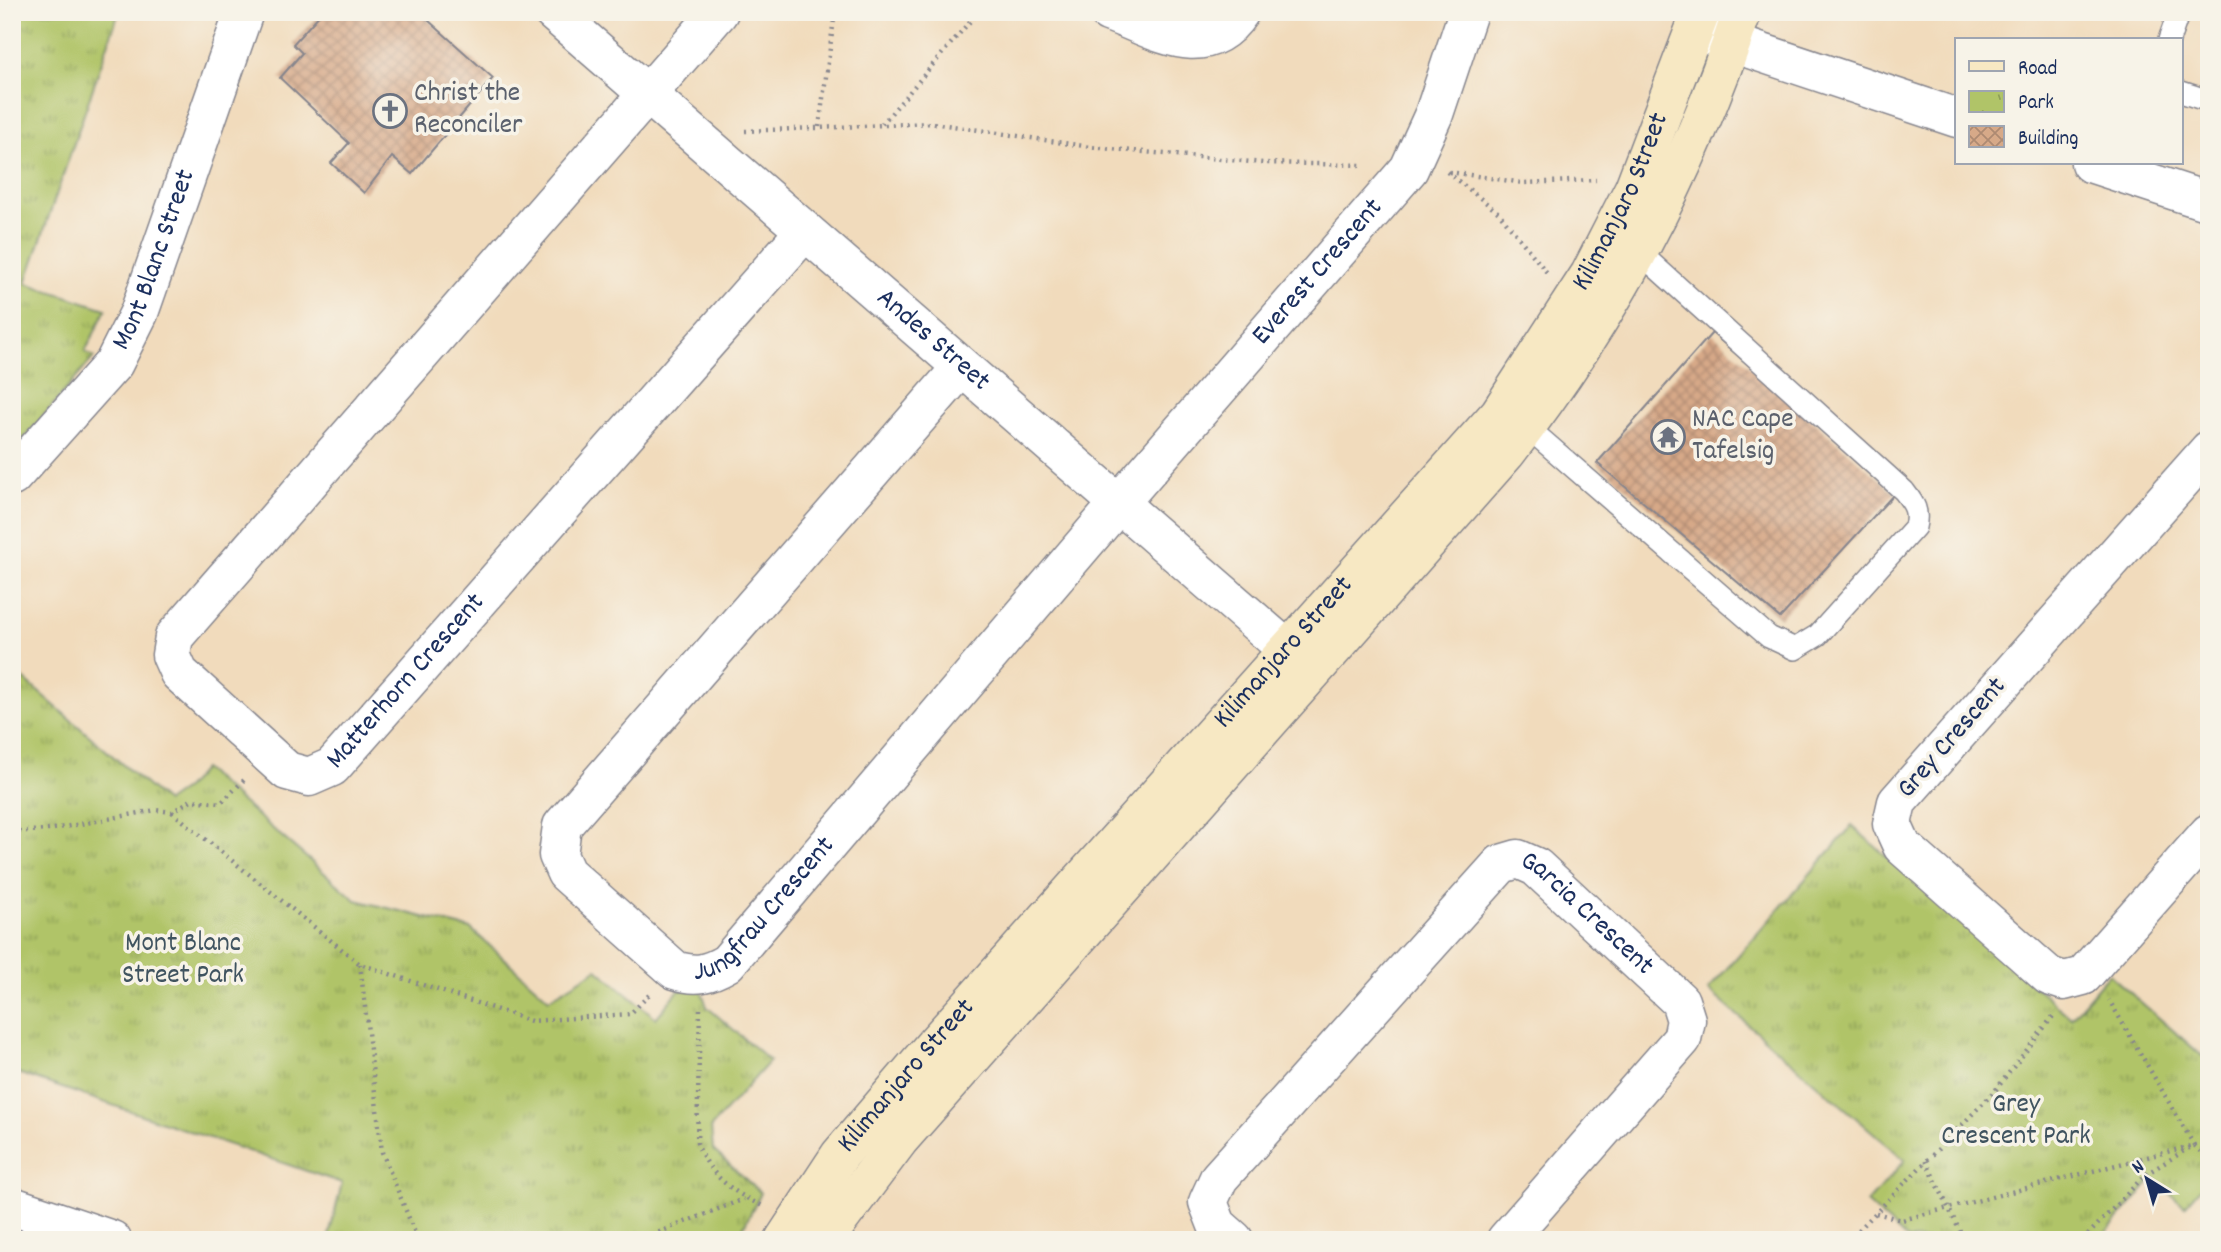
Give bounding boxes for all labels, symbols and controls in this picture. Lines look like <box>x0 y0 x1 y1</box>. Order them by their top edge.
legend <box>1955 38 2182 164</box>
text: Road <box>2018 55 2057 85</box>
place label: Christ the Reconciler <box>414 75 523 147</box>
text: Park <box>2018 89 2054 119</box>
church icon: Christ the Reconciler <box>371 92 409 130</box>
street label: Kilimanjaro Street <box>1563 108 1681 300</box>
text: Building <box>2018 125 2078 155</box>
street label: Mont Blanc Street <box>103 164 207 358</box>
street label: Everest Crescent <box>1244 191 1394 355</box>
street label: Andes Street <box>866 280 998 402</box>
place label: NAC Cape Tafelsig <box>1692 401 1794 473</box>
temple icon: NAC Cape Tafelsig <box>1649 418 1687 456</box>
street label: Kilimanjaro Street <box>1205 568 1364 739</box>
street label: Matterhorn Crescent <box>318 585 496 779</box>
street label: Grey Crescent <box>1889 669 2017 809</box>
street label: Jungfrau Crescent <box>692 829 846 994</box>
street label: Garcia Crescent <box>1514 842 1662 986</box>
park label: Mont Blanc Street Park <box>122 925 244 997</box>
street label: Kilimanjaro Street <box>829 991 986 1163</box>
park label: Grey Crescent Park <box>1941 1086 2091 1158</box>
north arrow <box>2112 1144 2182 1214</box>
text: N <box>2127 1155 2151 1182</box>

